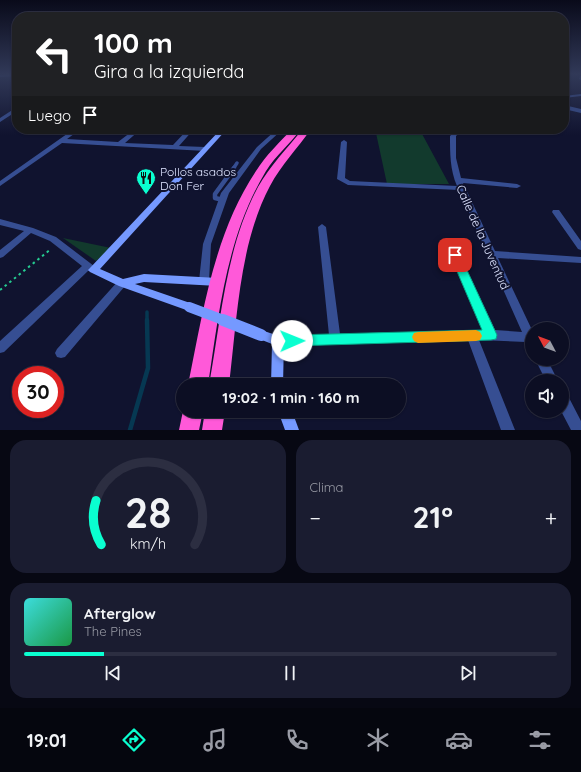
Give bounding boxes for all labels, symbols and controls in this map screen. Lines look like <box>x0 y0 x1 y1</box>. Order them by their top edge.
text: 100 m <box>94 25 173 60</box>
icon: left <box>28 28 80 80</box>
text: Gira a la izquierda <box>94 60 245 83</box>
icon: arrive <box>79 104 101 126</box>
text: Luego <box>28 106 71 125</box>
place label: Pollos asados Don Fer <box>160 164 237 193</box>
restaurant icon: Pollos asados Don Fer <box>135 167 157 195</box>
street label: Calle de la Juventud <box>453 182 513 292</box>
pin <box>438 238 472 272</box>
icon: arrive <box>444 244 466 266</box>
position arrow <box>271 320 313 362</box>
north arrow <box>525 322 569 366</box>
map controls <box>525 322 569 418</box>
speed limit sign: 30 <box>12 366 64 418</box>
button: sound <box>525 374 569 418</box>
text: 19:02 · 1 min · 160 m <box>222 388 360 407</box>
text: Clima <box>310 479 344 495</box>
text: 28 <box>125 485 171 537</box>
text: 21° <box>413 498 453 536</box>
text: − <box>310 504 321 532</box>
text: + <box>545 504 557 532</box>
text: km/h <box>130 534 166 552</box>
text: Afterglow <box>84 604 156 623</box>
text: The Pines <box>84 623 142 639</box>
icon: previous <box>102 662 124 684</box>
icon: pause <box>279 662 301 684</box>
icon: next <box>457 662 479 684</box>
icon: directions <box>120 726 148 754</box>
icon: music <box>201 726 229 754</box>
icon: phone <box>283 726 311 754</box>
icon: climate <box>364 726 392 754</box>
icon: car <box>445 726 473 754</box>
icon: filters <box>526 726 554 754</box>
text: 19:01 <box>27 729 67 752</box>

